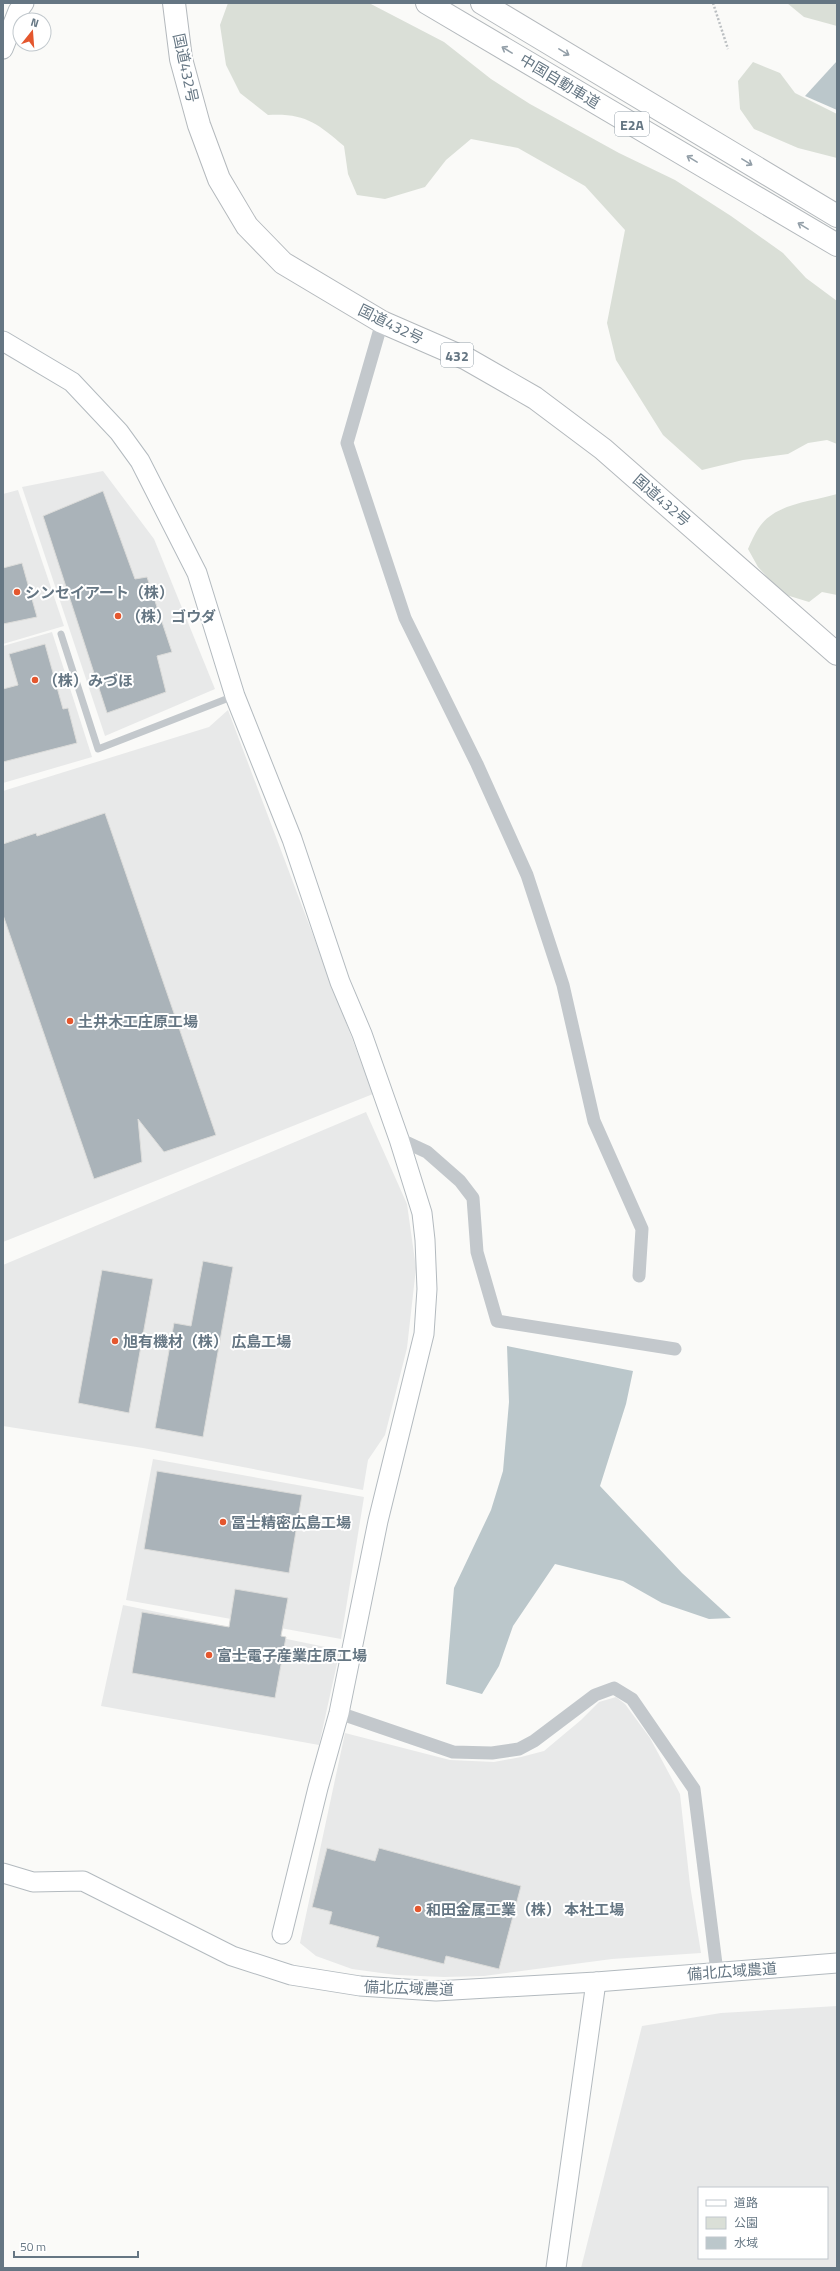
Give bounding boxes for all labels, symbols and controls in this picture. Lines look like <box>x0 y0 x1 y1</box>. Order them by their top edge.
north arrow <box>12 12 52 52</box>
text: N <box>29 14 41 31</box>
street label: 国道432号 <box>167 31 205 105</box>
one-way arrow <box>501 46 513 54</box>
street label: 中国自動車道 <box>515 48 605 114</box>
one-way arrow <box>558 48 569 56</box>
road number: E2A <box>615 112 649 136</box>
one-way arrow <box>686 155 698 163</box>
one-way arrow <box>741 158 752 166</box>
one-way arrow <box>797 221 809 229</box>
street label: 国道432号 <box>354 298 428 350</box>
road number: 432 <box>441 343 473 367</box>
street label: 国道432号 <box>628 468 696 532</box>
place label: シンセイアート（株） <box>25 581 174 604</box>
marker: シンセイアート（株） <box>12 587 22 597</box>
place label: （株）ゴウダ <box>126 605 216 628</box>
marker: （株）ゴウダ <box>113 611 123 621</box>
place label: （株）みづほ <box>43 669 133 692</box>
marker: （株）みづほ <box>30 675 40 685</box>
place label: 土井木工庄原工場 <box>78 1010 198 1033</box>
marker: 土井木工庄原工場 <box>65 1016 75 1026</box>
place label: 旭有機材（株） 広島工場 <box>123 1330 291 1353</box>
marker: 旭有機材（株） 広島工場 <box>110 1336 120 1346</box>
place label: 冨士精密広島工場 <box>231 1511 351 1534</box>
marker: 冨士精密広島工場 <box>218 1517 228 1527</box>
place label: 富士電子産業庄原工場 <box>217 1644 367 1667</box>
marker: 富士電子産業庄原工場 <box>204 1650 214 1660</box>
place label: 和田金属工業（株） 本社工場 <box>426 1898 624 1921</box>
marker: 和田金属工業（株） 本社工場 <box>413 1904 423 1914</box>
street label: 備北広域農道 <box>686 1956 778 1986</box>
street label: 備北広域農道 <box>364 1975 454 2001</box>
legend <box>698 2187 828 2259</box>
text: 道路 <box>734 2193 758 2212</box>
text: 公園 <box>734 2213 758 2232</box>
scale bar <box>14 2233 138 2259</box>
text: 水域 <box>734 2233 758 2252</box>
text: 50 m <box>20 2237 46 2256</box>

